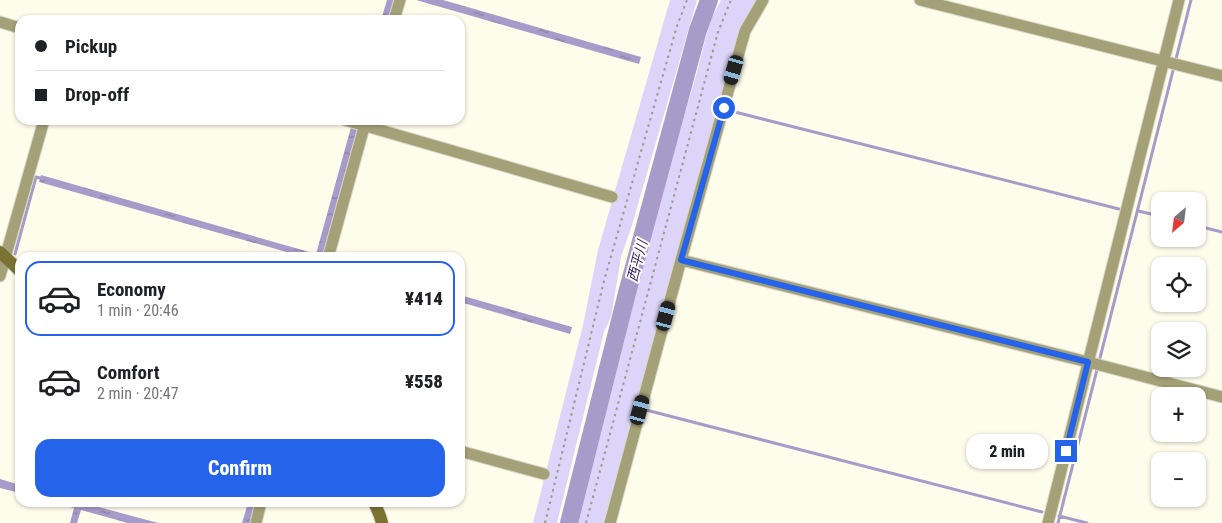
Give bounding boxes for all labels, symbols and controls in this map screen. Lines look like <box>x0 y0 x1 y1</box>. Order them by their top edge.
text: Pickup <box>65 35 117 58</box>
car <box>722 54 745 86</box>
text: Drop-off <box>65 83 129 106</box>
route start <box>713 97 735 119</box>
north arrow <box>1151 192 1206 248</box>
map controls <box>1151 192 1206 507</box>
water label: 西平川 <box>624 237 651 283</box>
button: locate <box>1151 257 1206 312</box>
icon: car <box>37 276 82 321</box>
text: Economy <box>97 278 166 301</box>
text: ¥414 <box>405 287 443 310</box>
car <box>654 300 677 332</box>
text: 1 min · 20:46 <box>97 301 179 320</box>
button: layers <box>1151 322 1206 377</box>
icon: car <box>37 359 82 404</box>
text: Comfort <box>97 361 160 384</box>
text: ¥558 <box>405 370 443 393</box>
text: 2 min · 20:47 <box>97 384 179 403</box>
button: + <box>1151 387 1206 442</box>
car <box>628 394 651 426</box>
callout: 2 min <box>966 434 1048 468</box>
button: Confirm <box>35 439 445 497</box>
route end <box>1055 440 1077 462</box>
text: 2 min <box>989 442 1025 461</box>
button: − <box>1151 452 1206 507</box>

